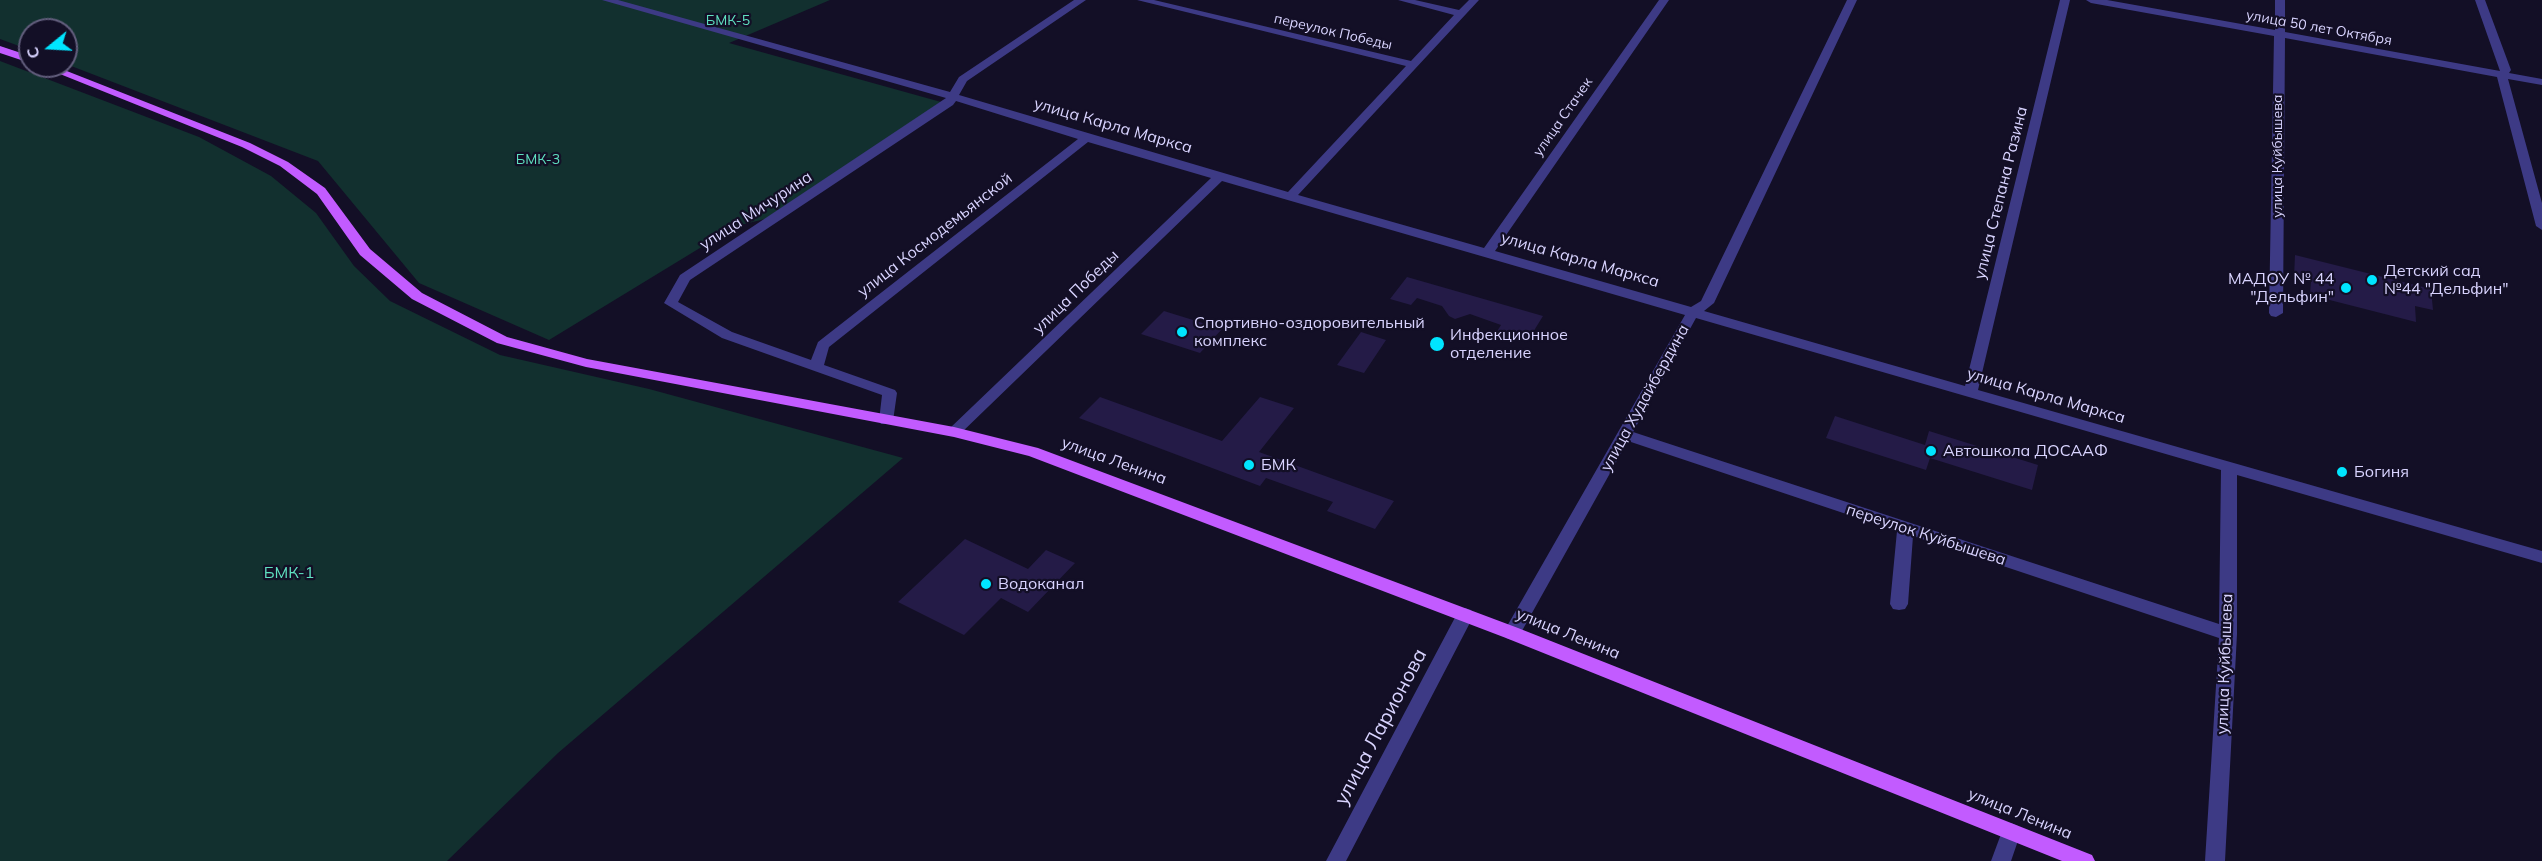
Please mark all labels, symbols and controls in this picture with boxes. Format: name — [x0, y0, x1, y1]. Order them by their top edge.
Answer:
street label: улица 50 лет Октября — [2245, 7, 2393, 49]
street label: переулок Победы — [1272, 10, 1394, 54]
park label: БМК-5 — [706, 13, 750, 29]
north arrow — [18, 18, 78, 78]
text: С — [22, 45, 44, 61]
street label: улица Стачек — [1530, 74, 1596, 160]
street label: улица Карла Маркса — [1032, 94, 1194, 158]
street label: улица Куйбышева — [2270, 94, 2286, 218]
street label: улица Степана Разина — [1970, 105, 2032, 281]
park label: БМК-3 — [516, 152, 560, 168]
street label: улица Мичурина — [696, 167, 816, 255]
street label: улица Космодемьянской — [854, 169, 1016, 301]
street label: улица Карла Маркса — [1499, 228, 1661, 292]
street label: улица Победы — [1029, 246, 1123, 338]
place label: Детский сад №44 "Дельфин" — [2384, 261, 2509, 299]
place label: МАДОУ № 44 "Дельфин" — [2228, 269, 2334, 307]
marker: Детский сад №44 "Дельфин" — [2365, 273, 2379, 287]
marker: МАДОУ № 44 "Дельфин" — [2339, 281, 2353, 295]
place label: Спортивно-оздоровительный комплекс — [1194, 313, 1425, 351]
street label: улица Худайбердина — [1597, 321, 1693, 475]
marker: Спортивно-оздоровительный комплекс — [1175, 325, 1189, 339]
place label: Инфекционное отделение — [1450, 325, 1568, 363]
marker: Инфекционное отделение — [1428, 335, 1446, 353]
street label: улица Карла Маркса — [1965, 364, 2127, 428]
street label: улица Ленина — [1059, 433, 1169, 489]
place label: Автошкола ДОСААФ — [1943, 441, 2108, 461]
marker: Автошкола ДОСААФ — [1924, 444, 1938, 458]
place label: БМК — [1261, 455, 1296, 475]
marker: БМК — [1242, 458, 1256, 472]
place label: Богиня — [2354, 462, 2409, 482]
marker: Богиня — [2335, 465, 2349, 479]
street label: переулок Куйбышева — [1844, 500, 2008, 570]
park label: БМК-1 — [264, 563, 314, 583]
place label: Водоканал — [998, 574, 1084, 594]
marker: Водоканал — [979, 577, 993, 591]
street label: улица Куйбышева — [2213, 593, 2237, 735]
street label: улица Ленина — [1513, 604, 1623, 664]
street label: улица Ларионова — [1330, 645, 1432, 809]
street label: улица Ленина — [1965, 784, 2075, 844]

